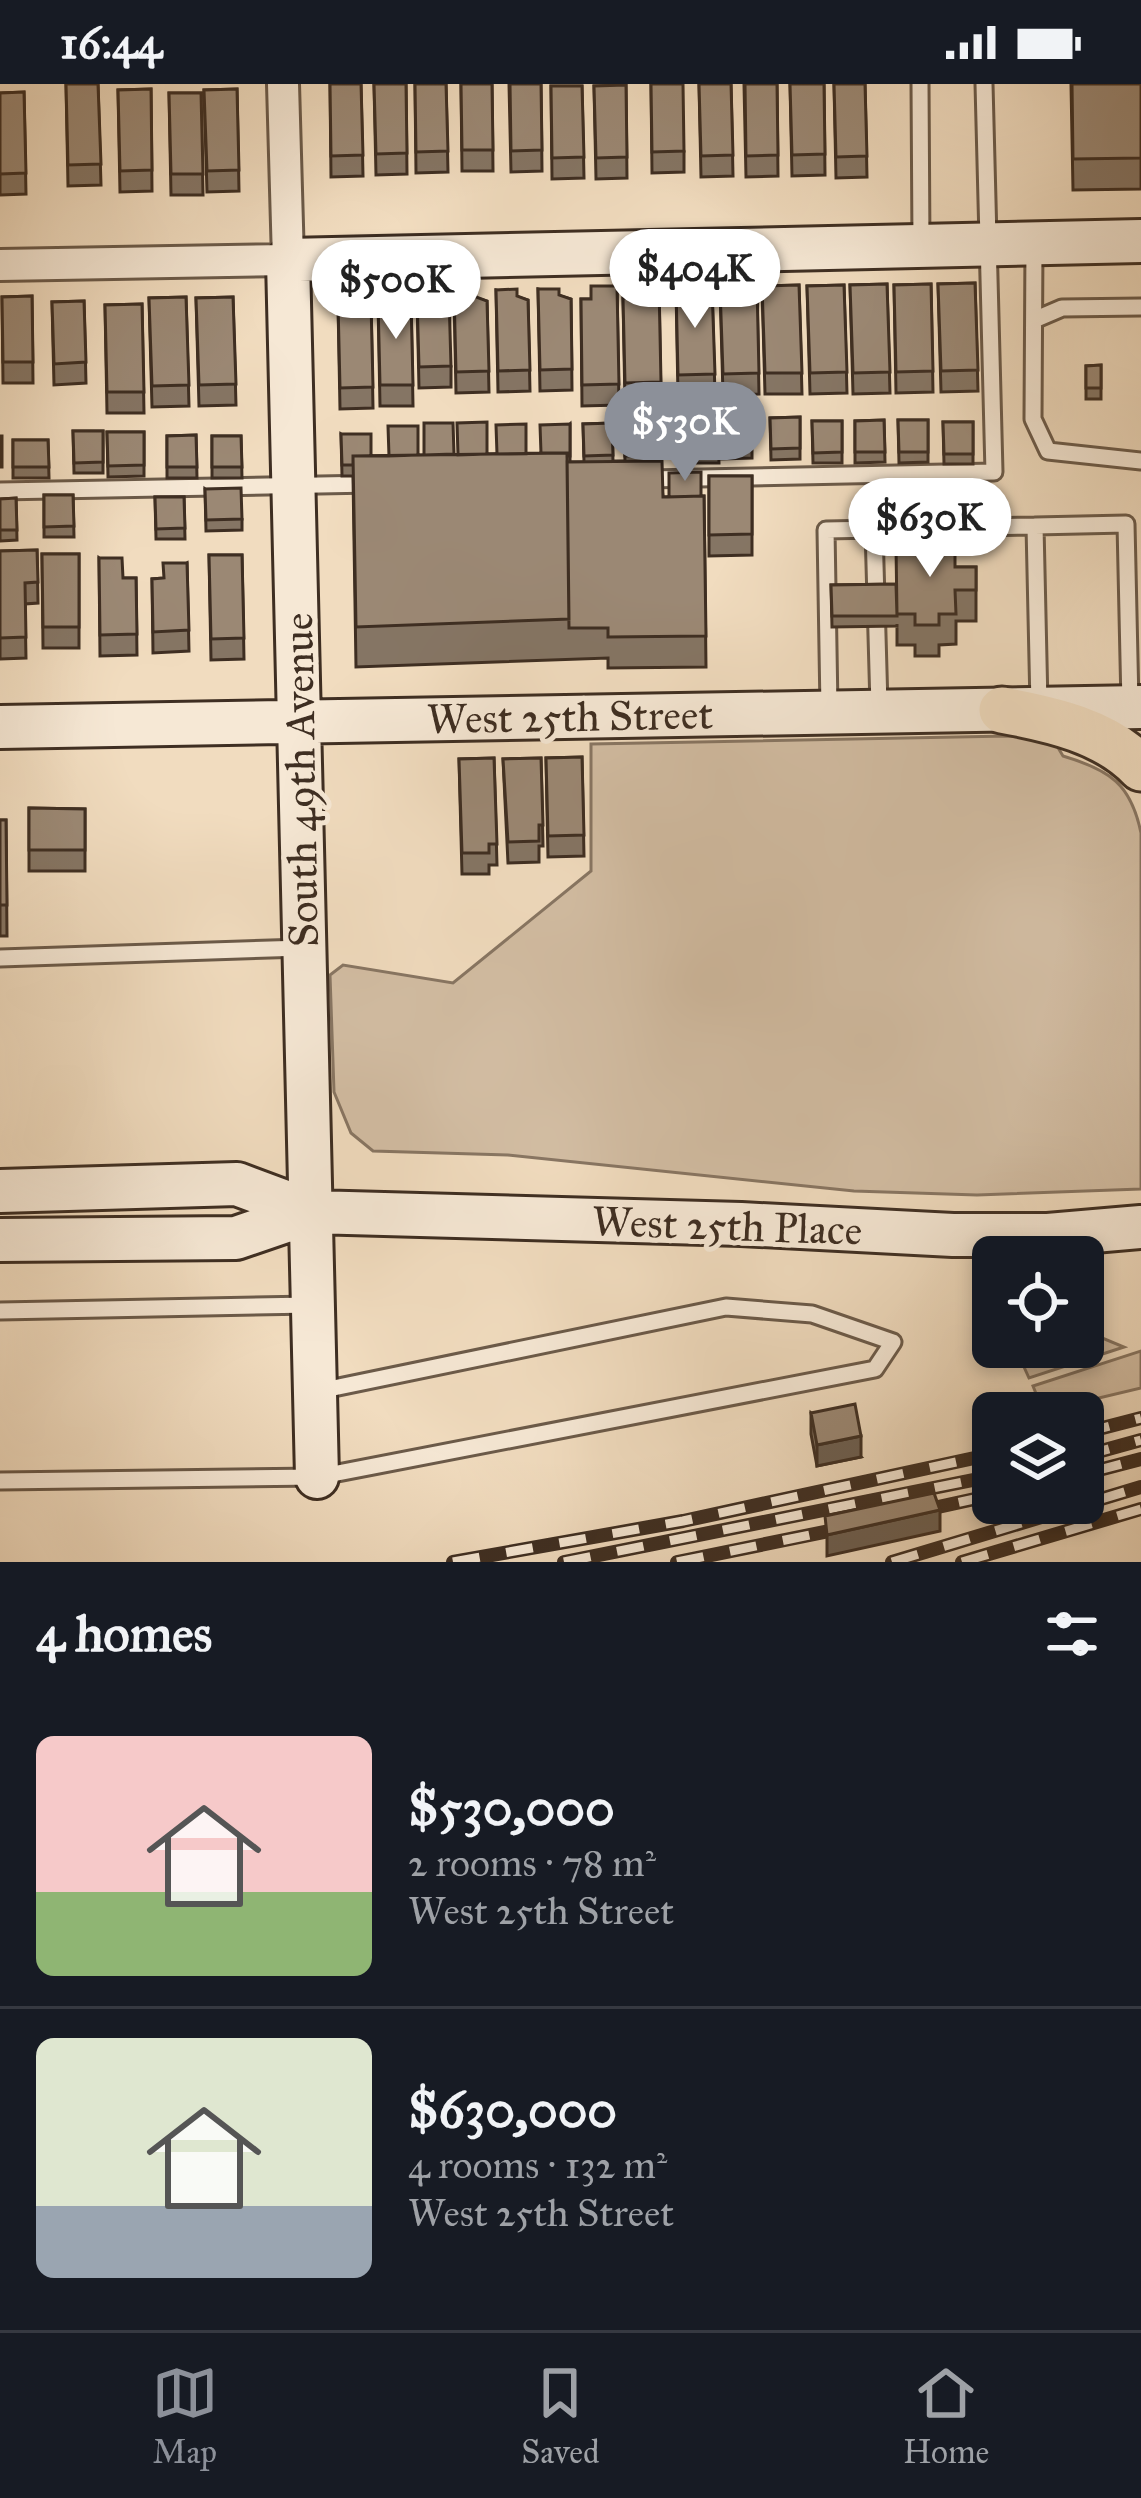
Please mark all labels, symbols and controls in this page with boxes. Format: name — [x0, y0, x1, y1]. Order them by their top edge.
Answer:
text: 16:44 — [60, 15, 162, 70]
pin: $404K — [611, 229, 779, 331]
pin: $500K — [312, 240, 480, 342]
text: $404K — [636, 244, 754, 292]
text: $500K — [339, 255, 453, 303]
pin: $530K — [601, 382, 769, 484]
text: $530K — [631, 397, 739, 445]
pin: $630K — [846, 478, 1014, 580]
text: $630K — [875, 493, 985, 541]
street label: South 49th Avenue — [272, 612, 330, 948]
street label: West 25th Street — [426, 689, 714, 745]
street label: West 25th Place — [591, 1195, 863, 1257]
map controls — [972, 1236, 1104, 1524]
button: locate — [972, 1236, 1104, 1368]
button: layers — [972, 1392, 1104, 1524]
icon: filters — [1039, 1601, 1105, 1667]
text: 4 homes — [36, 1603, 212, 1665]
text: $530,000 — [408, 1777, 615, 1839]
icon: home — [132, 1784, 276, 1928]
text: 2 rooms · 78 m² — [408, 1839, 656, 1887]
text: West 25th Street — [408, 1887, 674, 1935]
text: $630,000 — [408, 2079, 617, 2141]
icon: home — [132, 2086, 276, 2230]
text: 4 rooms · 132 m² — [408, 2141, 667, 2189]
text: West 25th Street — [408, 2189, 674, 2237]
tab: Map — [152, 2360, 218, 2472]
tab: Saved — [521, 2360, 600, 2472]
tab: Home — [903, 2360, 989, 2472]

